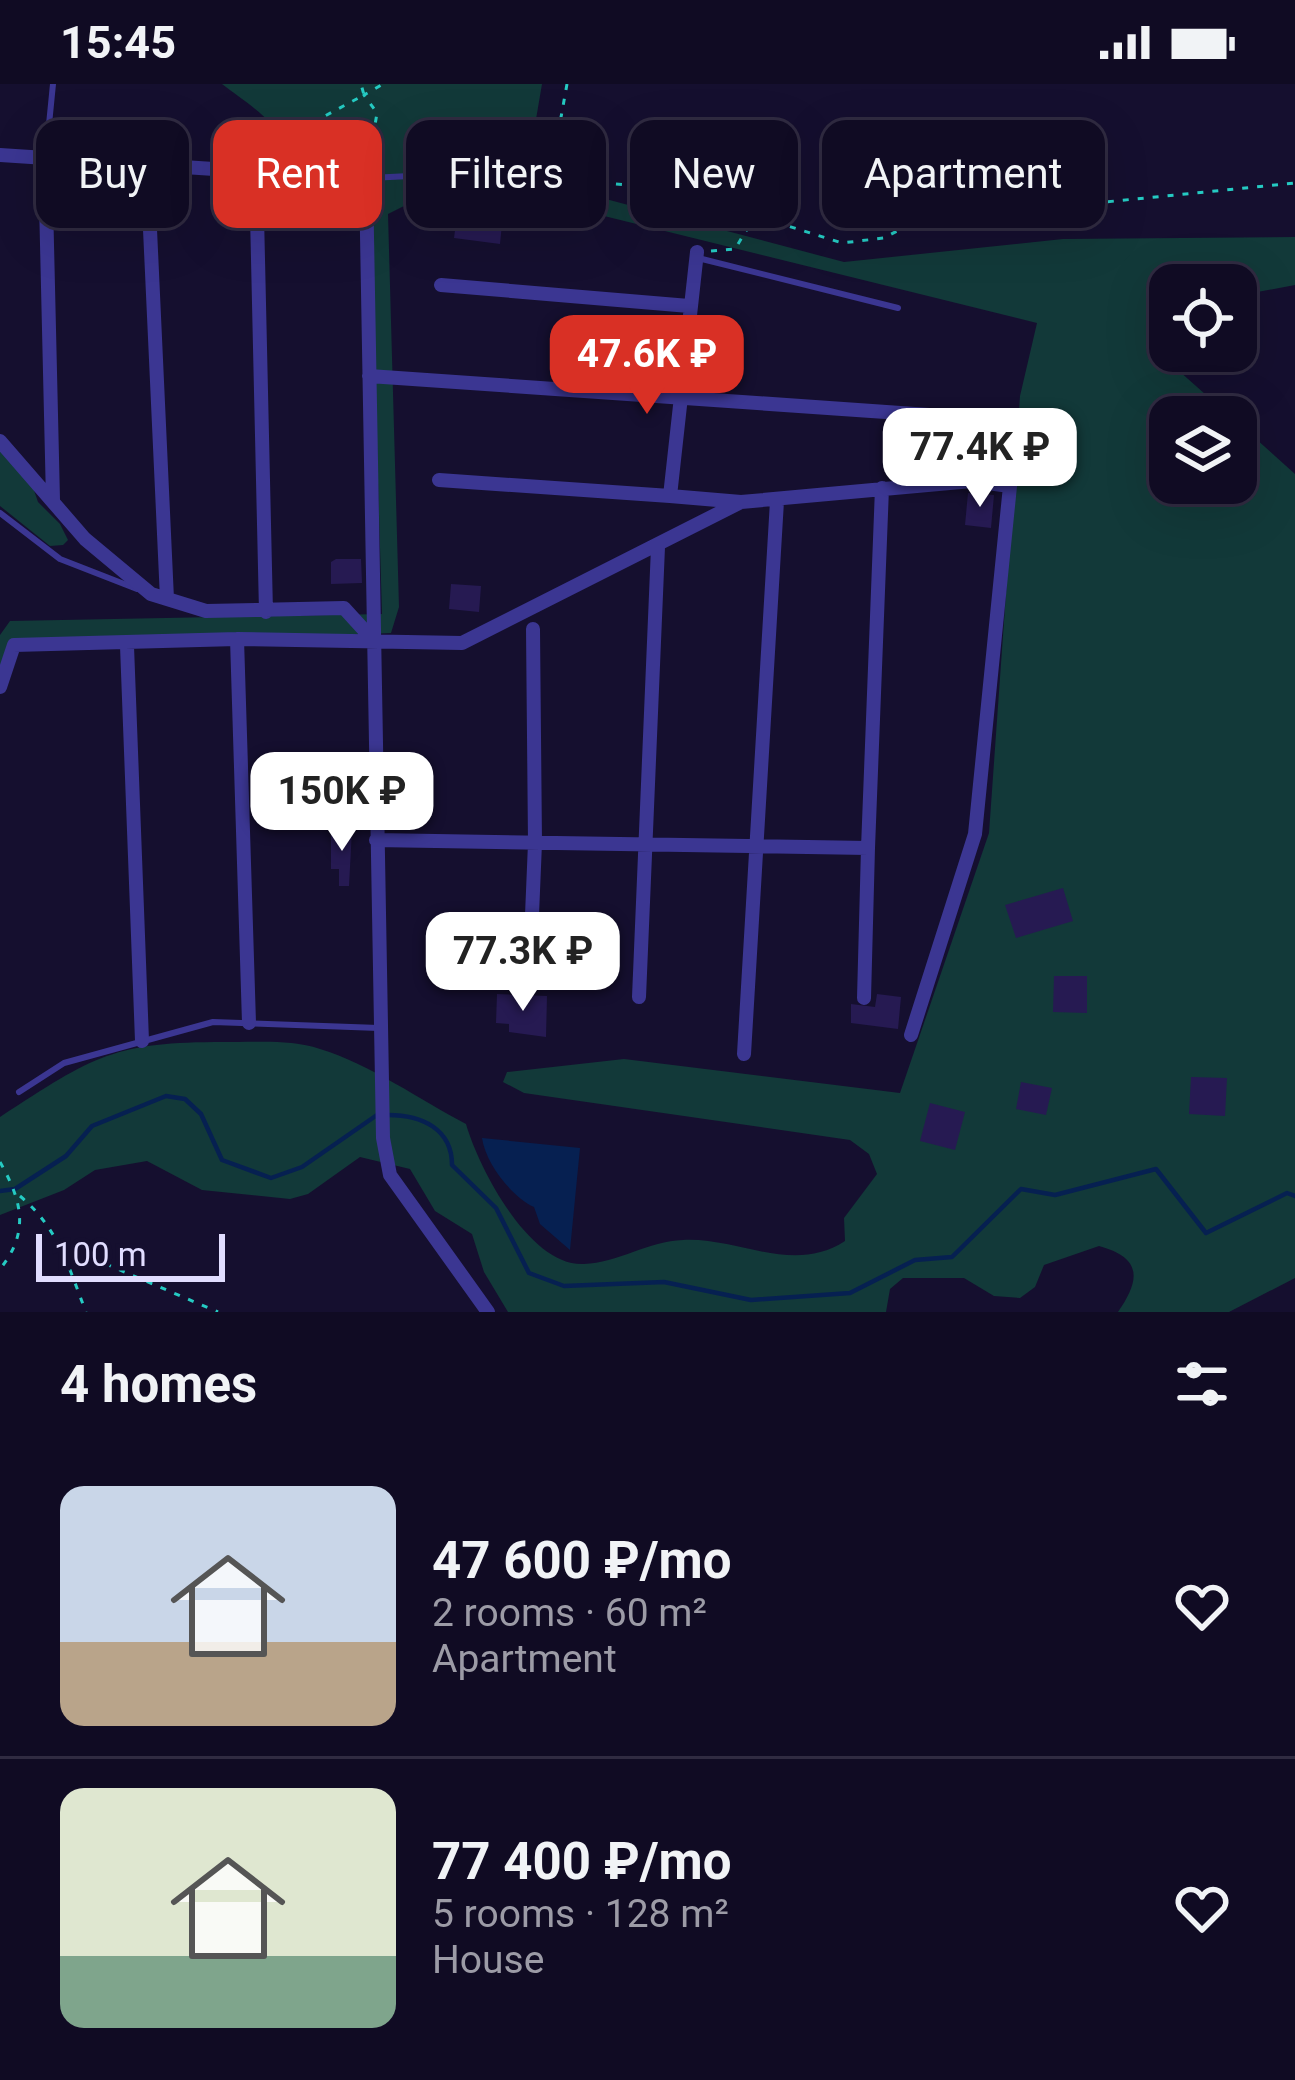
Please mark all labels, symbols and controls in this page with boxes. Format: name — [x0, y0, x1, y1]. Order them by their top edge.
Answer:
text: 15:45 — [60, 16, 176, 69]
chip: Buy — [36, 120, 189, 228]
chip: Rent — [213, 120, 382, 228]
chip: Filters — [406, 120, 606, 228]
chip: New — [630, 120, 798, 228]
chip: Apartment — [822, 120, 1105, 228]
map controls — [1149, 264, 1257, 504]
button: locate — [1149, 264, 1257, 372]
pin: 47.6K ₽ — [536, 315, 758, 417]
text: 47.6K ₽ — [577, 331, 717, 377]
button: layers — [1149, 396, 1257, 504]
pin: 77.4K ₽ — [869, 408, 1091, 510]
text: 77.4K ₽ — [910, 424, 1050, 470]
pin: 150K ₽ — [244, 752, 440, 854]
text: 150K ₽ — [277, 768, 407, 814]
pin: 77.3K ₽ — [412, 912, 634, 1014]
text: 77.3K ₽ — [453, 928, 593, 974]
scale bar — [36, 1228, 225, 1281]
text: 100 m — [54, 1235, 147, 1274]
icon: filters — [1169, 1351, 1235, 1417]
text: 4 homes — [60, 1355, 257, 1414]
text: 47 600 ₽/mo — [432, 1531, 732, 1590]
icon: home — [156, 1534, 300, 1678]
icon: heart — [1169, 1573, 1235, 1639]
text: 2 rooms · 60 m² — [432, 1590, 707, 1636]
text: Apartment — [432, 1636, 617, 1682]
text: 77 400 ₽/mo — [432, 1832, 732, 1891]
icon: home — [156, 1836, 300, 1980]
icon: heart — [1169, 1875, 1235, 1941]
text: 5 rooms · 128 m² — [432, 1891, 729, 1937]
text: House — [432, 1937, 544, 1983]

